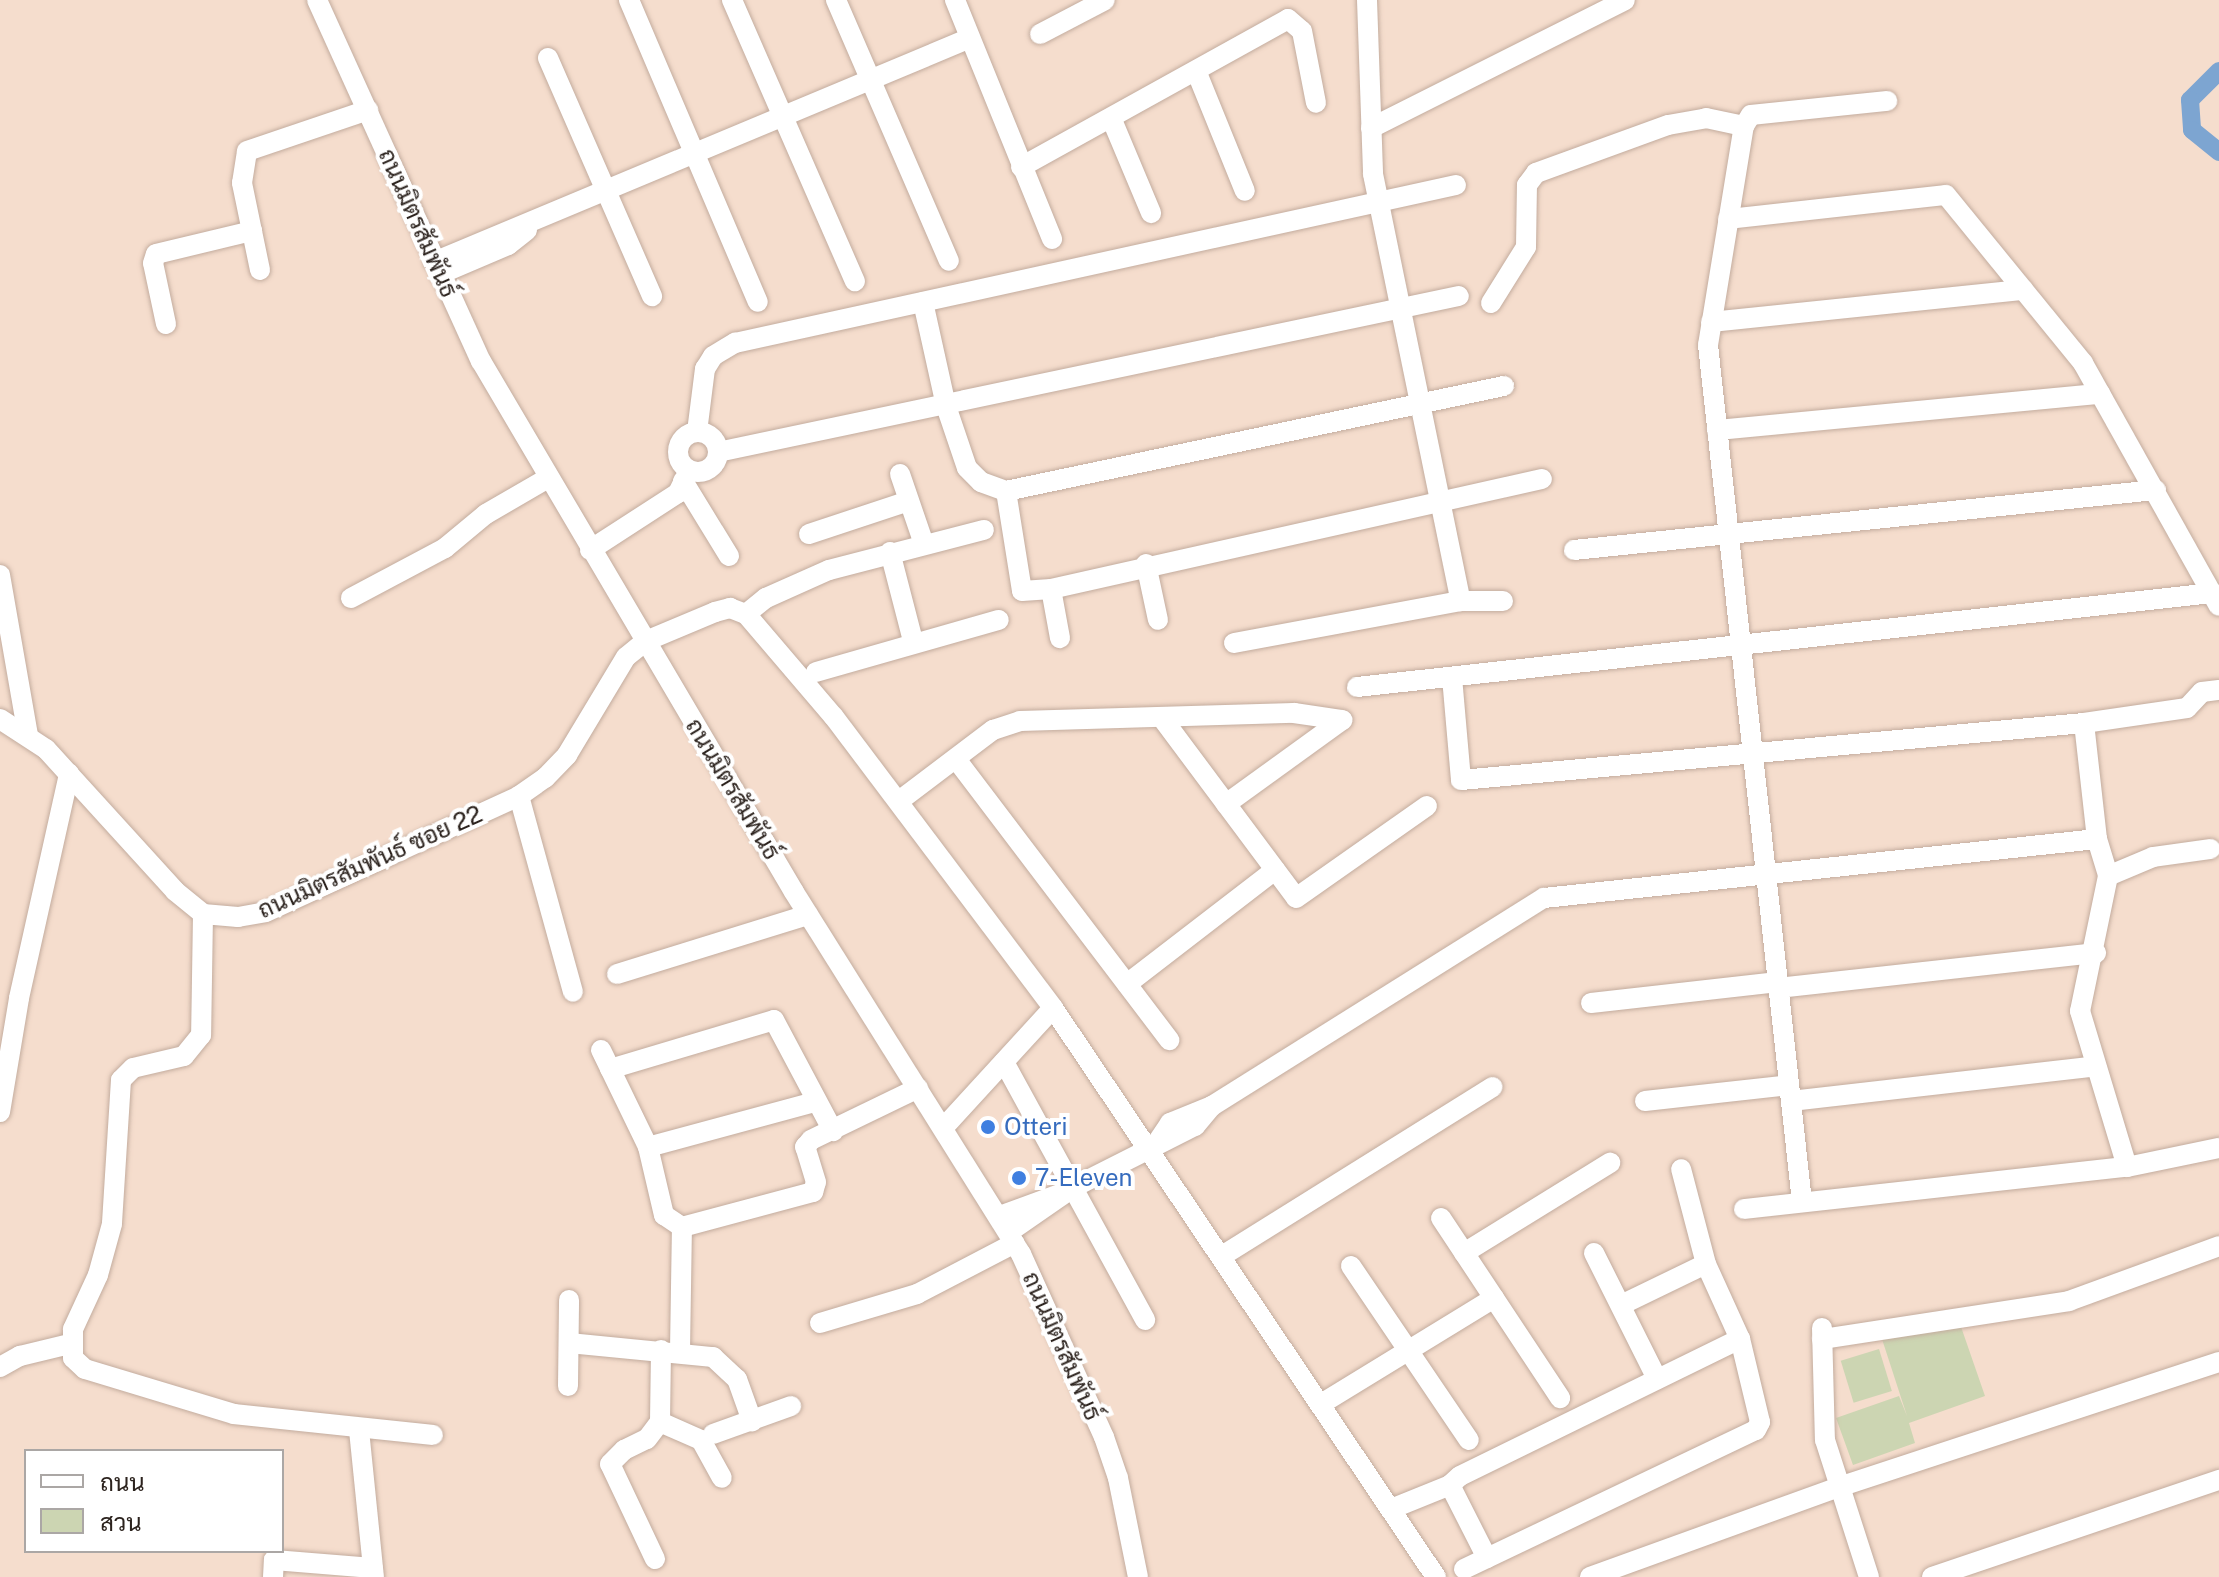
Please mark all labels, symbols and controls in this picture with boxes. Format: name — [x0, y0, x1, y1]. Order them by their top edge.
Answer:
street label: ถนนมิตรสัมพันธ์ — [372, 144, 464, 302]
street label: ถนนมิตรสัมพันธ์ — [680, 713, 786, 865]
street label: ถนนมิตรสัมพันธ์ ซอย 22 — [253, 800, 487, 924]
place label: Otteri — [1004, 1113, 1068, 1141]
marker: Otteri — [979, 1118, 997, 1136]
place label: 7-Eleven — [1035, 1164, 1132, 1192]
marker: 7-Eleven — [1010, 1169, 1028, 1187]
street label: ถนนมิตรสัมพันธ์ — [1016, 1267, 1108, 1425]
legend — [24, 1449, 284, 1553]
text: ถนน — [100, 1468, 145, 1496]
text: สวน — [100, 1508, 142, 1536]

